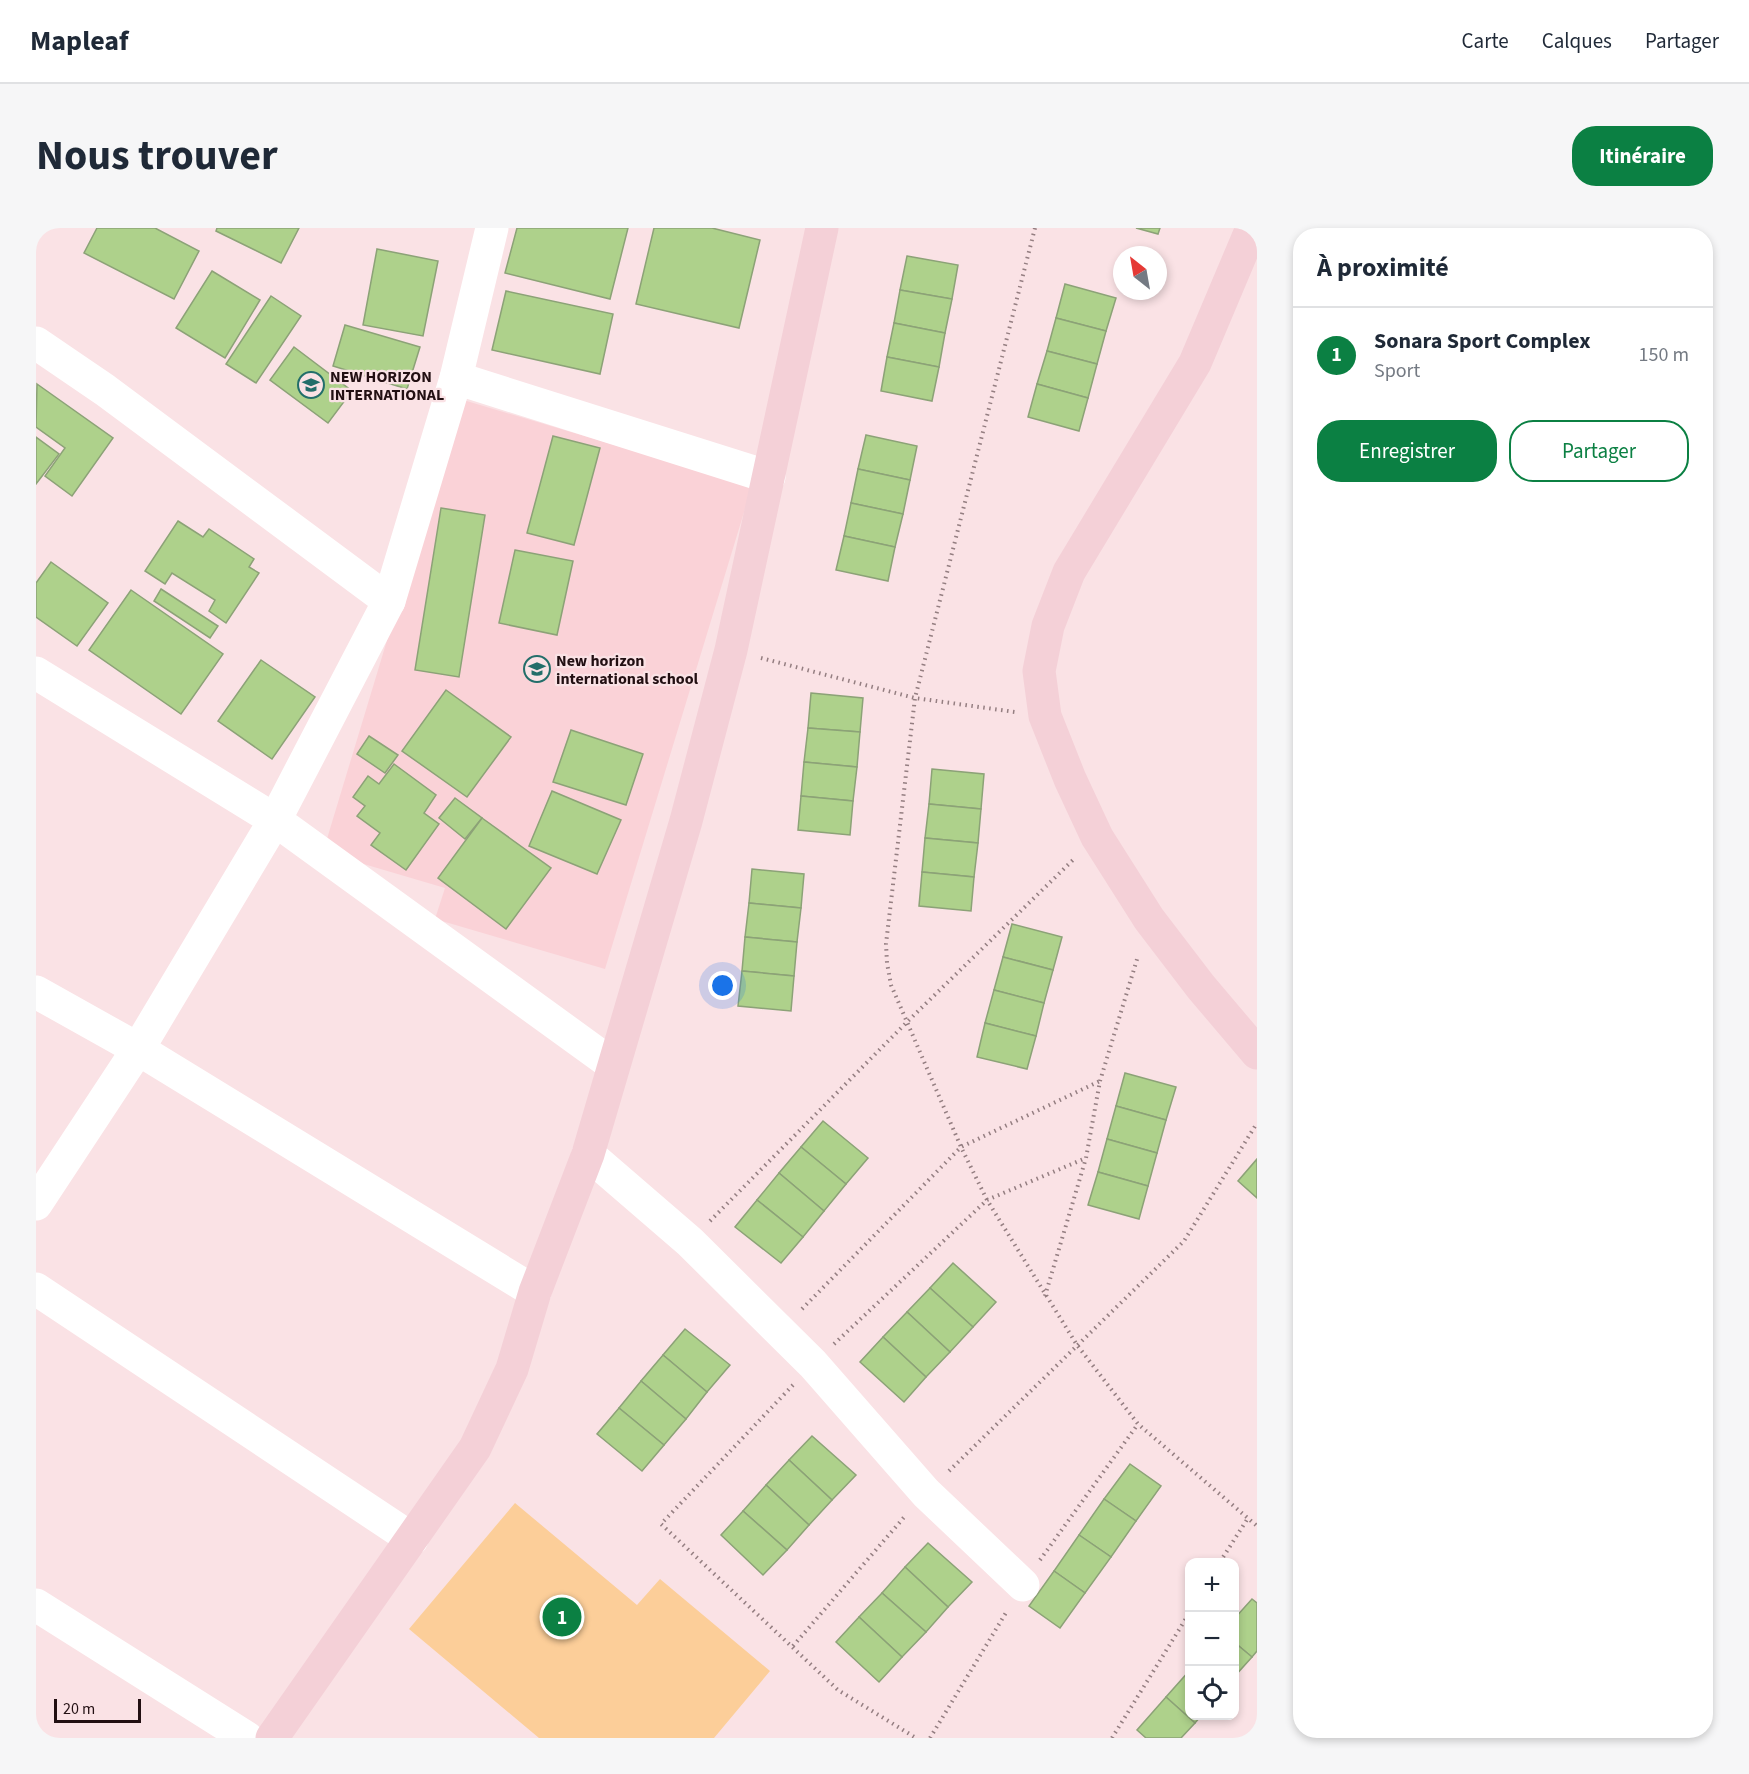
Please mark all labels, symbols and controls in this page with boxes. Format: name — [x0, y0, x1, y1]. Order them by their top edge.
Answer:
text: Mapleaf — [30, 21, 129, 61]
text: Carte — [1462, 26, 1509, 56]
text: Calques — [1542, 26, 1612, 56]
text: Partager — [1645, 26, 1719, 56]
text: Nous trouver — [36, 126, 278, 186]
button: Itinéraire — [1572, 126, 1713, 186]
north arrow — [1113, 246, 1167, 300]
text: À proximité — [1317, 249, 1449, 286]
text: Sonara Sport Complex — [1374, 325, 1591, 357]
text: 1 — [1331, 341, 1342, 369]
text: 150 m — [1639, 341, 1689, 369]
text: Sport — [1374, 357, 1420, 385]
place label: NEW HORIZON INTERNATIONAL — [330, 366, 444, 406]
school or university icon: NEW HORIZON INTERNATIONAL — [296, 370, 326, 400]
button: Enregistrer — [1317, 420, 1497, 482]
button: Partager — [1509, 420, 1689, 482]
place label: New horizon international school — [556, 650, 699, 690]
school or university icon: New horizon international school — [522, 654, 552, 684]
your location — [708, 971, 737, 1000]
map controls — [1185, 1558, 1239, 1720]
button: + — [1185, 1558, 1239, 1612]
pin: 1 — [542, 1594, 582, 1640]
button: − — [1185, 1612, 1239, 1666]
button: locate — [1185, 1666, 1239, 1720]
scale bar — [54, 1696, 141, 1724]
text: 20 m — [63, 1698, 95, 1720]

